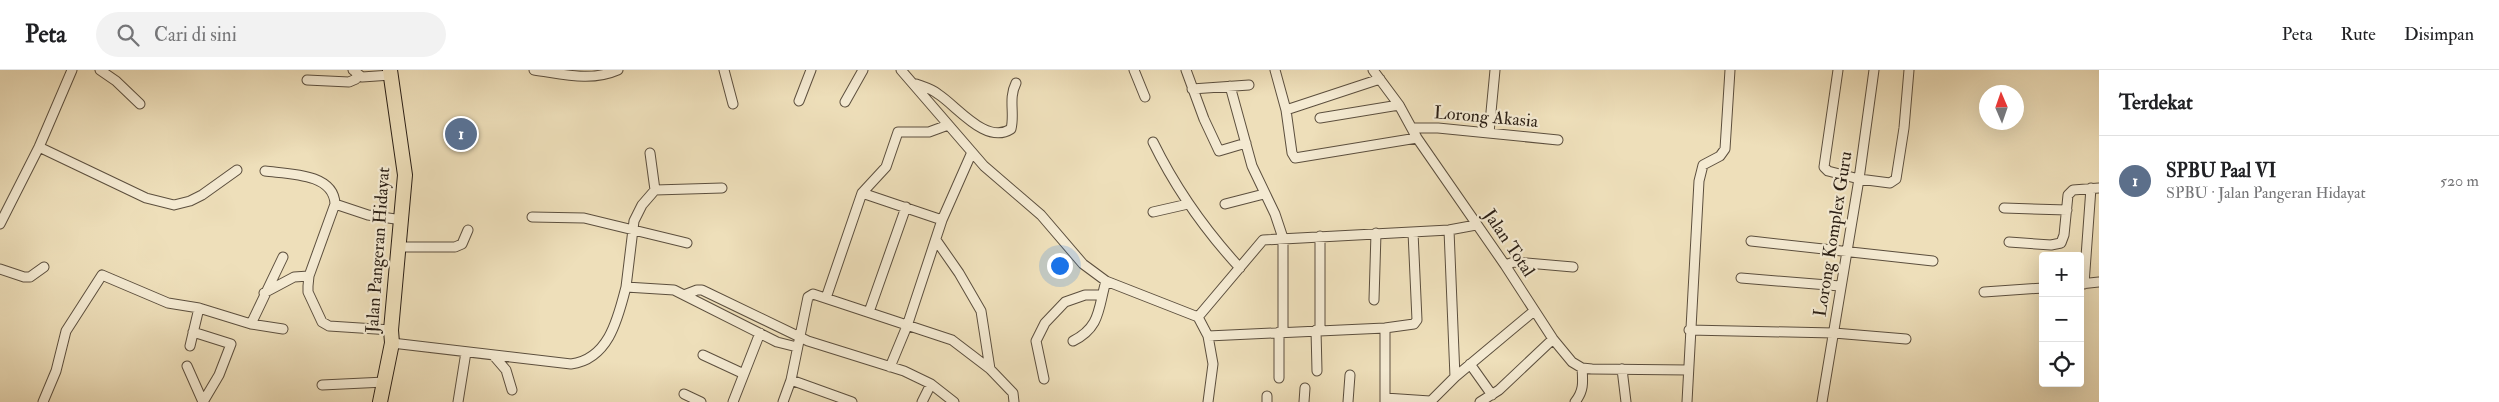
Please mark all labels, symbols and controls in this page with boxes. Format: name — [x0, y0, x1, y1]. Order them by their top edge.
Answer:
search box — [96, 12, 446, 57]
text: Peta — [25, 19, 66, 50]
icon: search — [114, 21, 142, 49]
text: Cari di sini — [154, 23, 237, 47]
text: Peta — [2282, 23, 2313, 46]
text: Rute — [2341, 23, 2376, 46]
text: Disimpan — [2404, 23, 2474, 46]
north arrow — [1979, 85, 2024, 130]
text: Terdekat — [2119, 89, 2193, 116]
street label: Lorong Akasia — [1433, 101, 1540, 133]
pin: 1 — [445, 115, 477, 153]
street label: Lorong Komplex Guru — [1809, 150, 1857, 318]
text: SPBU Paal VI — [2166, 159, 2276, 183]
street label: Jalan Pangeran Hidayat — [361, 166, 395, 335]
text: 1 — [2132, 171, 2138, 191]
text: 520 m — [2440, 171, 2479, 191]
text: SPBU · Jalan Pangeran Hidayat — [2166, 183, 2366, 203]
street label: Jalan Total — [1477, 204, 1540, 282]
map controls — [2039, 252, 2084, 387]
button: + — [2039, 252, 2084, 297]
your location — [1047, 253, 1073, 279]
button: − — [2039, 297, 2084, 342]
button: locate — [2039, 342, 2084, 387]

